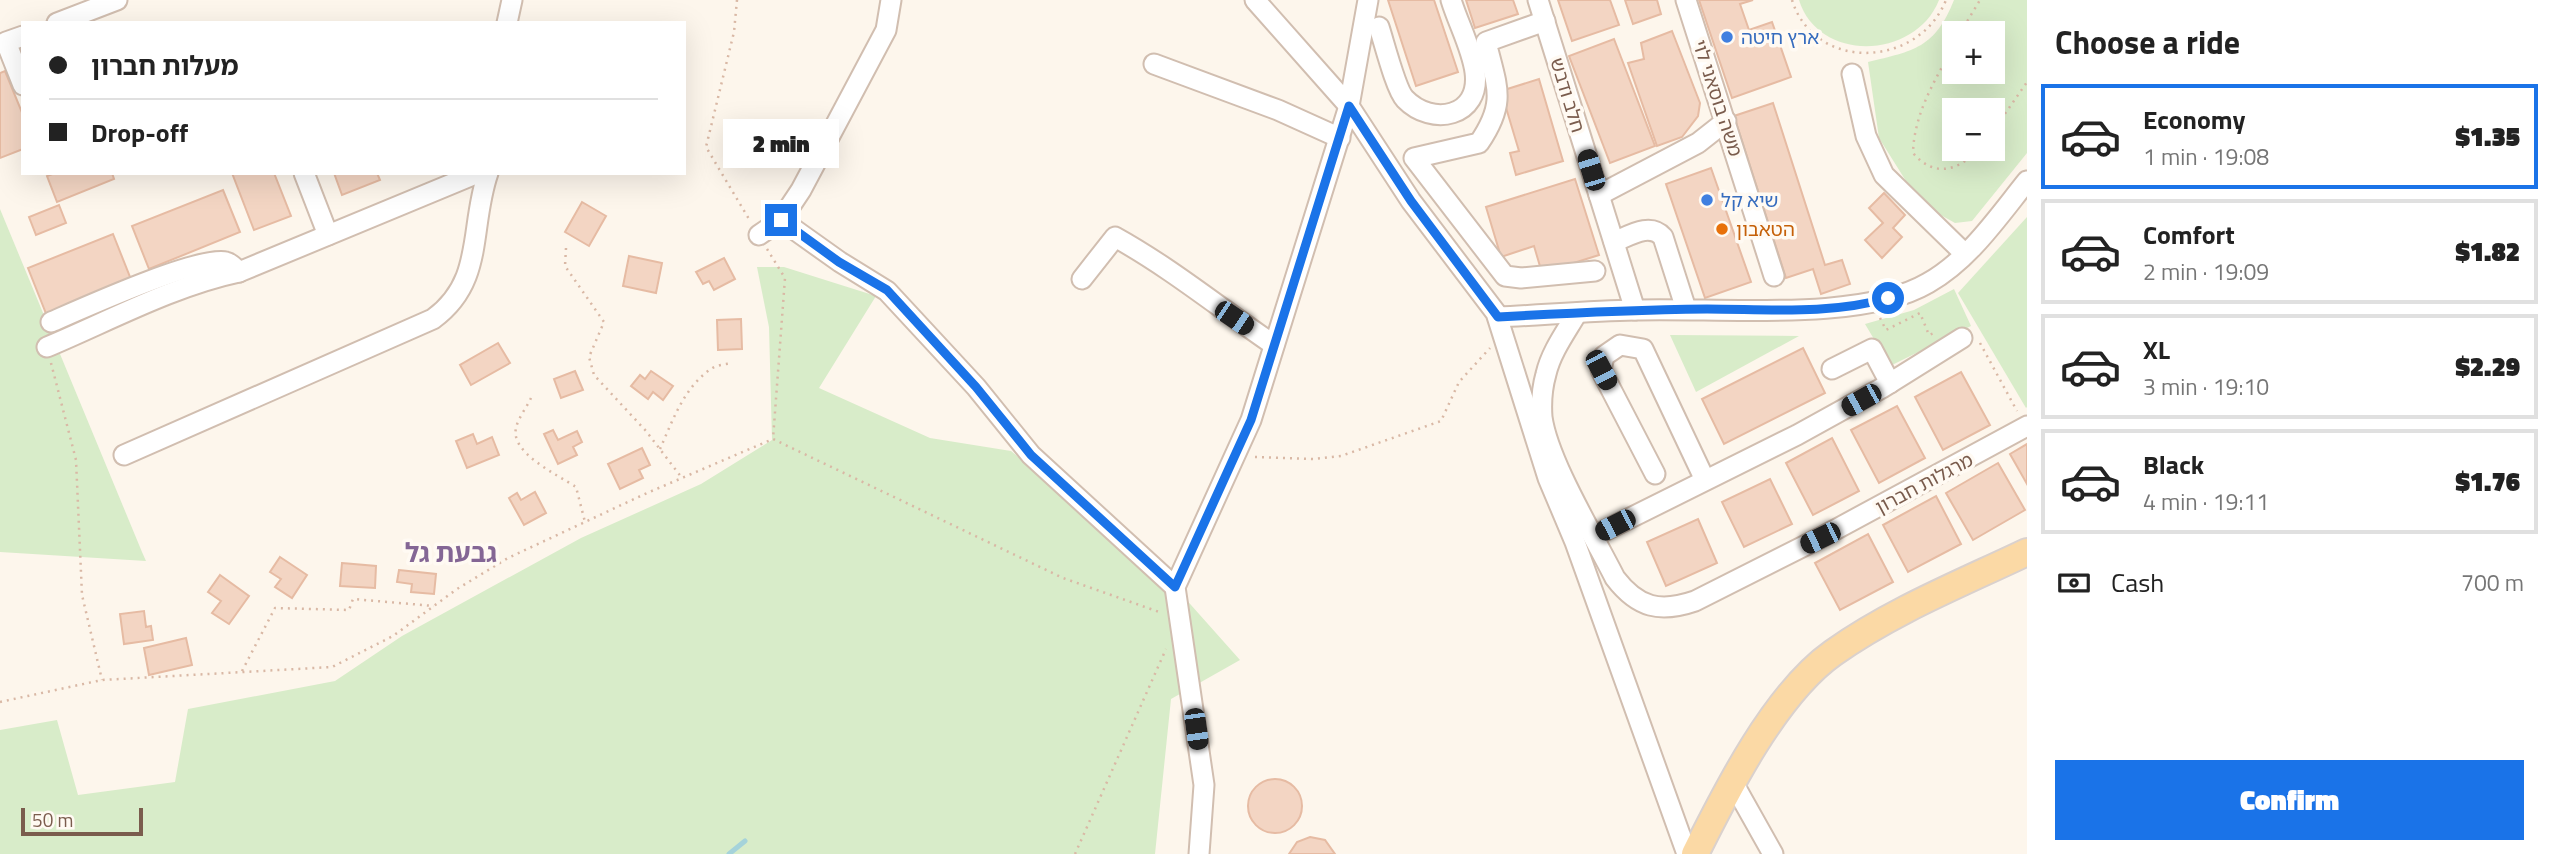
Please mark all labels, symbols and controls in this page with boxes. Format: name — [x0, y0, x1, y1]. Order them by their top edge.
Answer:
text: Choose a ride — [2055, 18, 2240, 66]
map controls — [1942, 21, 2005, 161]
button: + — [1942, 21, 2005, 84]
place label: ארץ חיטה — [1741, 22, 1819, 51]
marker: ארץ חיטה — [1719, 29, 1735, 45]
street label: משה בוסאני לוי — [1686, 36, 1751, 160]
text: מעלות חברון — [91, 46, 239, 85]
street label: חלב ודבש — [1543, 54, 1594, 136]
button: − — [1942, 98, 2005, 161]
text: Economy — [2143, 100, 2245, 139]
icon: car — [2059, 105, 2122, 168]
text: Drop-off — [91, 113, 188, 152]
text: $1.35 — [2455, 117, 2520, 156]
callout: 2 min — [723, 118, 839, 168]
text: 2 min — [752, 126, 810, 161]
text: 1 min · 19:08 — [2143, 139, 2269, 174]
car — [1575, 147, 1608, 193]
place label: שיא קל — [1721, 185, 1779, 214]
marker: שיא קל — [1699, 192, 1715, 208]
route end — [765, 204, 797, 236]
place label: הטאבון — [1736, 214, 1795, 243]
text: Comfort — [2143, 215, 2235, 254]
icon: car — [2059, 220, 2122, 283]
marker: הטאבון — [1714, 221, 1730, 237]
text: $1.82 — [2455, 232, 2520, 271]
text: 2 min · 19:09 — [2143, 254, 2269, 289]
route start — [1872, 282, 1904, 314]
car — [1211, 298, 1258, 338]
text: XL — [2143, 330, 2170, 369]
icon: car — [2059, 335, 2122, 398]
car — [1582, 347, 1621, 393]
text: $2.29 — [2455, 347, 2520, 386]
text: 3 min · 19:10 — [2143, 369, 2269, 404]
car — [1838, 381, 1885, 419]
street label: מרגלות חברון — [1870, 445, 1978, 520]
text: Black — [2143, 445, 2204, 484]
icon: car — [2059, 450, 2122, 513]
text: $1.76 — [2455, 462, 2520, 501]
text: 4 min · 19:11 — [2143, 484, 2269, 519]
car — [1592, 506, 1639, 544]
car — [1797, 519, 1844, 557]
district label: גבעת גל — [405, 533, 497, 572]
text: Cash — [2111, 563, 2164, 602]
icon: cash — [2055, 564, 2093, 602]
text: 700 m — [2461, 565, 2524, 600]
car — [1183, 707, 1210, 751]
button: Confirm — [2055, 760, 2524, 840]
scale bar — [21, 805, 144, 837]
text: 50 m — [32, 805, 73, 834]

